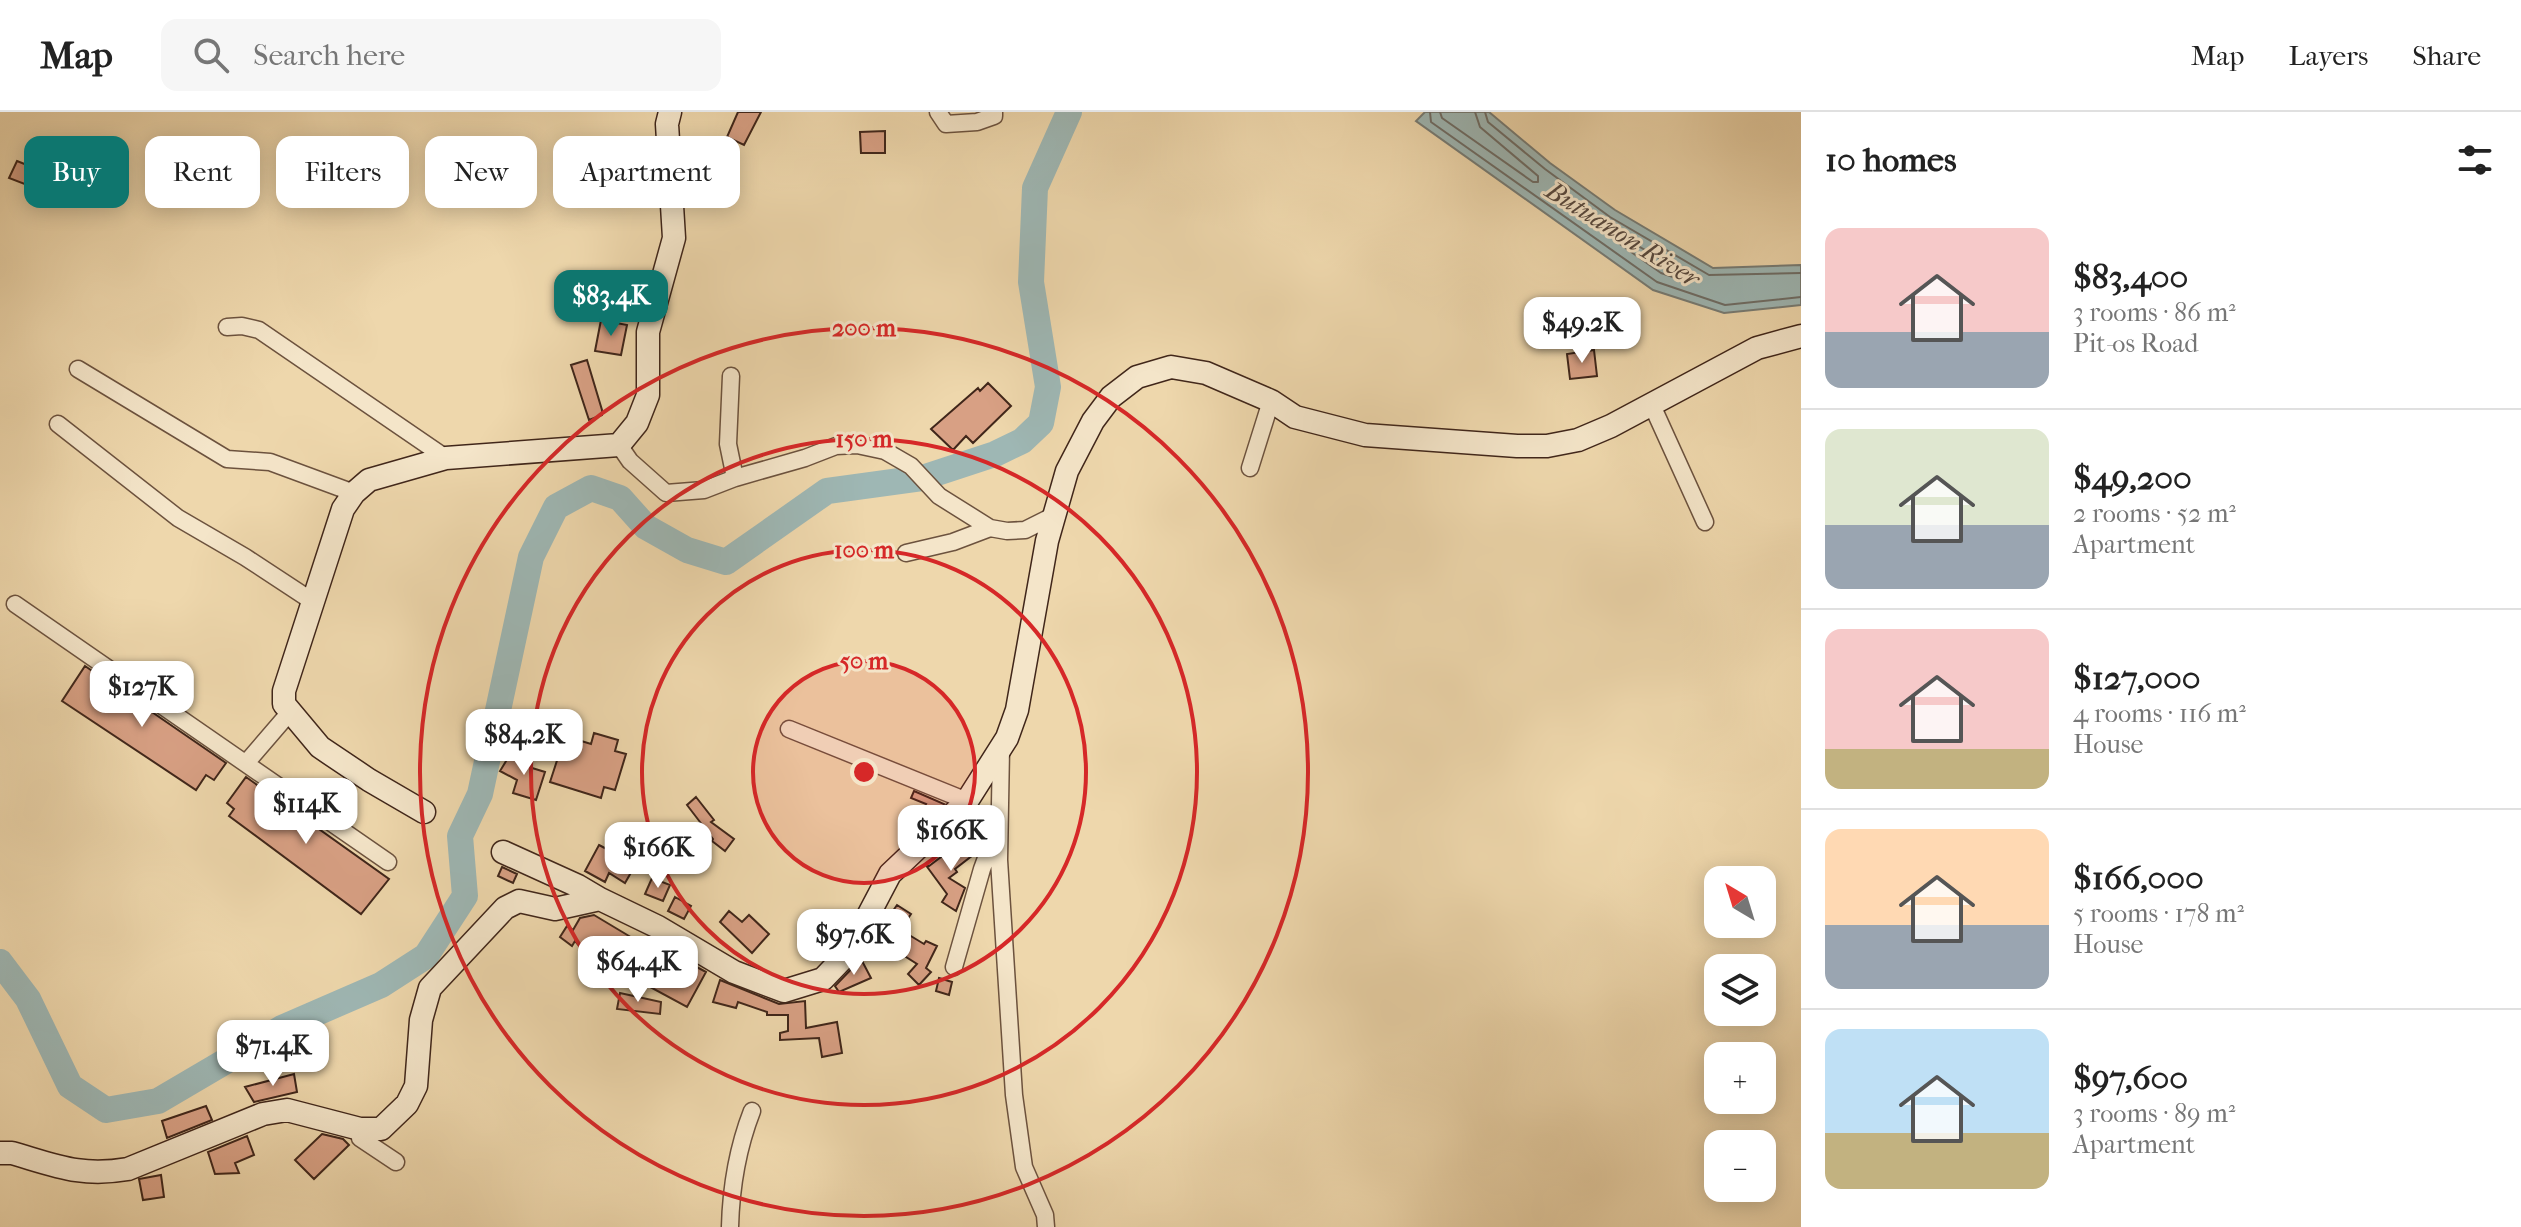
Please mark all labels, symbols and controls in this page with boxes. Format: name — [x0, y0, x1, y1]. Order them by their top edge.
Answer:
search box — [161, 19, 721, 91]
text: Map — [40, 33, 113, 78]
icon: search — [189, 33, 233, 77]
text: Search here — [253, 38, 405, 73]
text: Map — [2191, 39, 2244, 72]
text: Layers — [2288, 39, 2368, 72]
text: Share — [2412, 39, 2481, 72]
chip: Buy — [24, 136, 129, 208]
chip: Rent — [145, 136, 260, 208]
chip: Filters — [276, 136, 409, 208]
chip: New — [425, 136, 537, 208]
chip: Apartment — [553, 136, 740, 208]
icon: filters — [2453, 138, 2497, 182]
text: 10 homes — [1825, 140, 1956, 180]
water label: Butuanon River — [1538, 174, 1707, 295]
text: $83,400 — [2073, 257, 2188, 297]
icon: home — [1889, 260, 1985, 356]
pin: $83.4K — [546, 270, 676, 338]
text: $83.4K — [572, 280, 650, 311]
pin: $49.2K — [1517, 297, 1647, 365]
text: 3 rooms · 86 m² — [2073, 297, 2236, 328]
text: $49.2K — [1542, 307, 1622, 338]
text: 200 m — [832, 314, 897, 342]
text: Pit-os Road — [2073, 328, 2198, 359]
text: 150 m — [835, 425, 894, 453]
text: $49,200 — [2073, 458, 2192, 498]
icon: home — [1889, 461, 1985, 557]
text: 2 rooms · 52 m² — [2073, 498, 2236, 529]
text: Apartment — [2073, 529, 2195, 560]
text: 100 m — [834, 536, 895, 564]
text: 50 m — [840, 647, 889, 675]
text: $127,000 — [2073, 658, 2200, 698]
pin: $127K — [86, 661, 198, 729]
icon: home — [1889, 661, 1985, 757]
text: $127K — [108, 671, 176, 702]
text: 4 rooms · 116 m² — [2073, 698, 2246, 729]
pin: $84.2K — [459, 709, 589, 777]
text: $84.2K — [484, 719, 564, 750]
text: House — [2073, 729, 2143, 760]
centre of rings — [850, 758, 878, 786]
pin: $114K — [250, 778, 362, 846]
text: $114K — [272, 788, 340, 819]
pin: $166K — [895, 805, 1007, 873]
text: $166K — [916, 815, 986, 846]
pin: $166K — [602, 822, 714, 890]
text: $166K — [623, 832, 693, 863]
text: $166,000 — [2073, 858, 2204, 898]
icon: home — [1889, 861, 1985, 957]
north arrow — [1704, 866, 1776, 938]
map controls — [1704, 866, 1776, 1202]
text: 5 rooms · 178 m² — [2073, 898, 2244, 929]
pin: $97.6K — [789, 909, 919, 977]
text: $97.6K — [815, 919, 893, 950]
text: House — [2073, 929, 2143, 960]
pin: $64.4K — [573, 936, 703, 1004]
text: $64.4K — [596, 946, 680, 977]
button: layers — [1704, 954, 1776, 1026]
pin: $71.4K — [208, 1020, 338, 1088]
text: $71.4K — [235, 1030, 311, 1061]
button: + — [1704, 1042, 1776, 1114]
text: $97,600 — [2073, 1058, 2188, 1098]
icon: home — [1889, 1061, 1985, 1157]
text: 3 rooms · 89 m² — [2073, 1098, 2235, 1129]
text: Apartment — [2073, 1129, 2195, 1160]
button: − — [1704, 1130, 1776, 1202]

